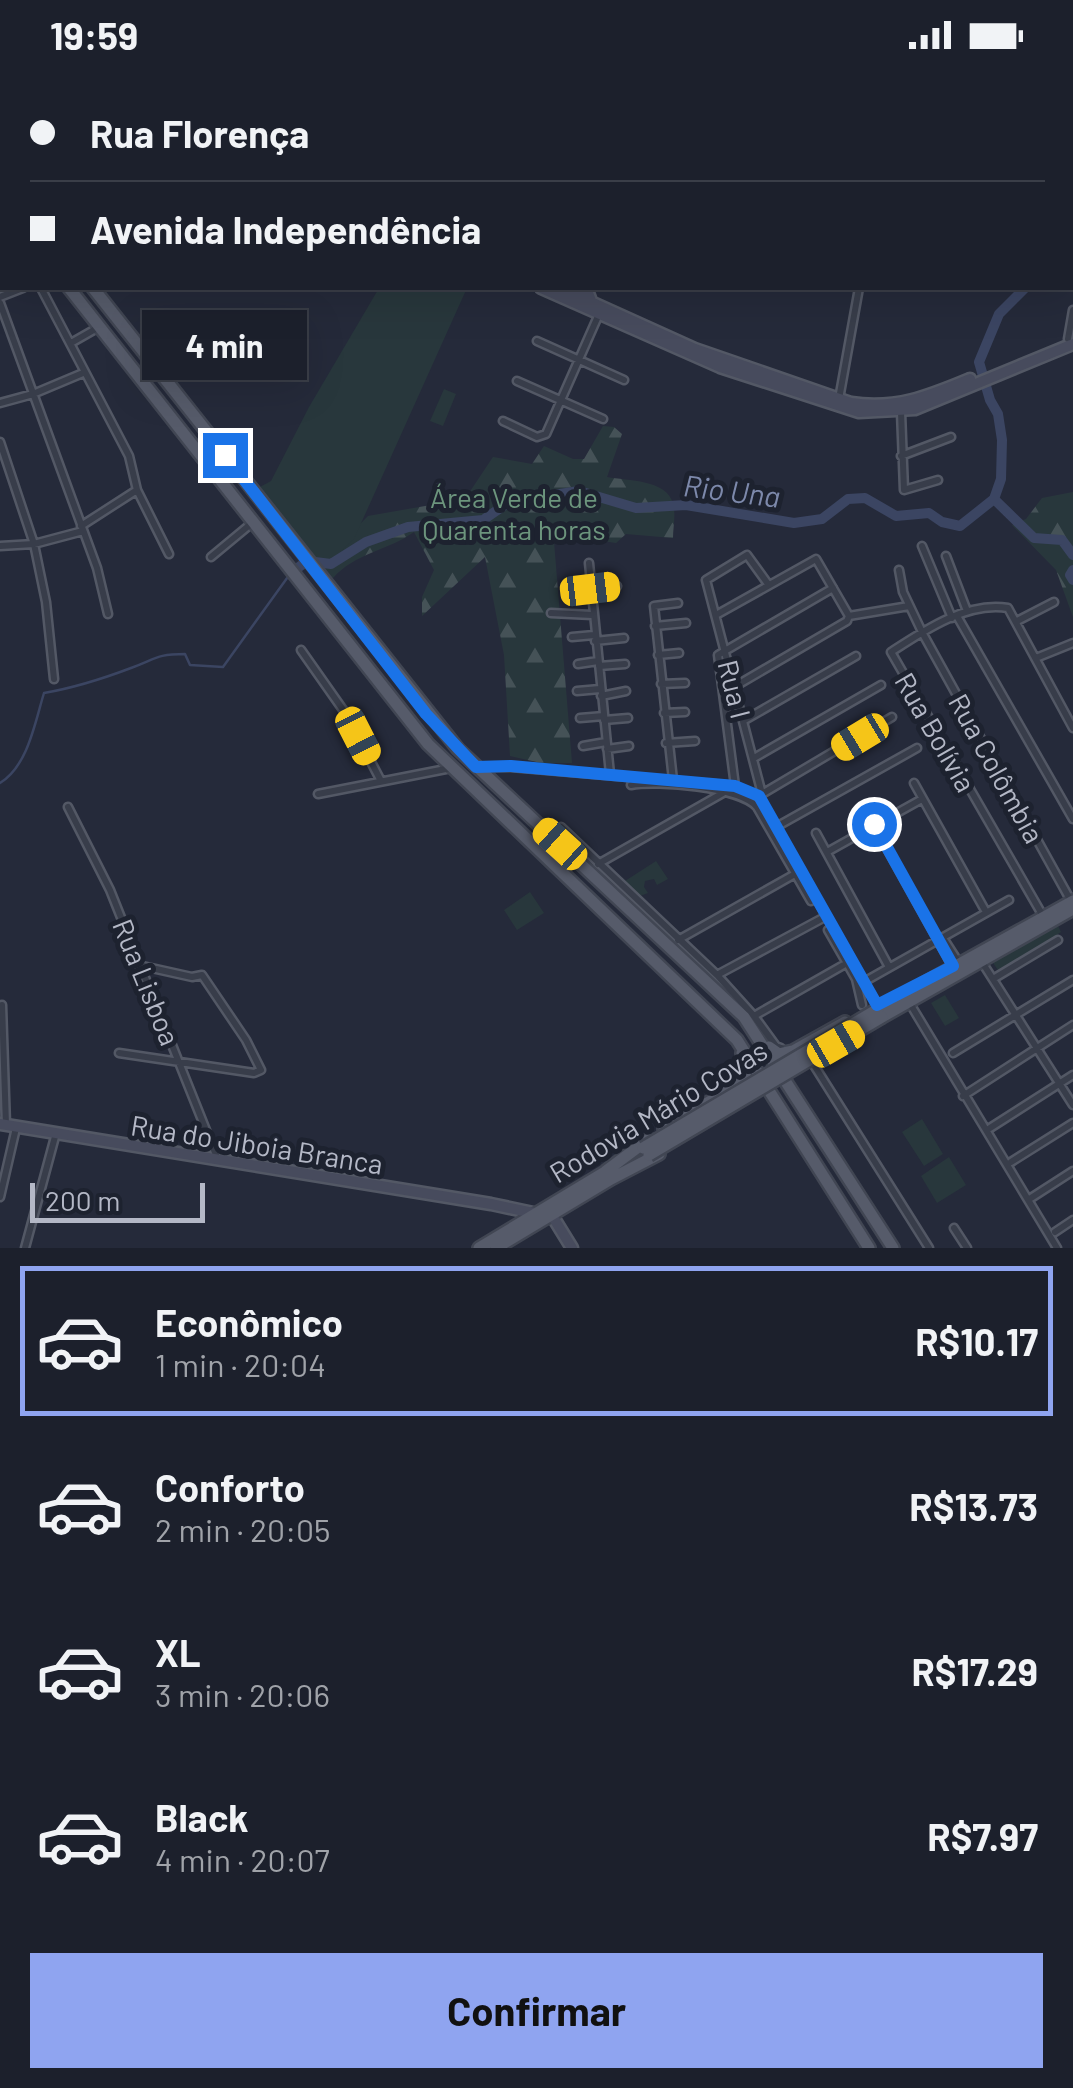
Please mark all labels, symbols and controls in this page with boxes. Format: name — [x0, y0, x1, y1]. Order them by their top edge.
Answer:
text: 19:59 — [50, 12, 138, 58]
text: Rua Florença — [90, 110, 309, 156]
text: Avenida Independência — [90, 206, 481, 252]
callout: 4 min — [142, 310, 308, 380]
text: 4 min — [185, 326, 264, 364]
route end — [203, 433, 248, 478]
water label: Rio Una — [681, 466, 783, 514]
park label: Área Verde de Quarenta horas — [422, 480, 606, 546]
car — [558, 570, 622, 608]
street label: Rua I — [711, 656, 759, 722]
street label: Rua Bolívia — [888, 666, 984, 798]
street label: Rua Colômbia — [942, 687, 1052, 849]
car — [331, 702, 385, 770]
car — [827, 709, 893, 765]
route start — [852, 802, 897, 847]
car — [528, 813, 592, 875]
street label: Rua Lisboa — [106, 914, 188, 1050]
car — [803, 1016, 869, 1072]
street label: Rodovia Mário Covas — [543, 1033, 773, 1189]
street label: Rua do Jiboia Branca — [129, 1107, 385, 1181]
scale bar — [30, 1178, 205, 1222]
text: 200 m — [45, 1183, 120, 1217]
icon: car — [35, 1296, 125, 1386]
text: Econômico — [155, 1299, 343, 1345]
text: R$10.17 — [915, 1318, 1038, 1364]
text: 1 min · 20:04 — [155, 1345, 326, 1383]
icon: car — [35, 1461, 125, 1551]
text: Conforto — [155, 1464, 305, 1510]
text: R$13.73 — [909, 1483, 1038, 1529]
text: 2 min · 20:05 — [155, 1510, 331, 1548]
icon: car — [35, 1626, 125, 1716]
text: XL — [155, 1629, 201, 1675]
text: R$17.29 — [911, 1648, 1038, 1694]
text: 3 min · 20:06 — [155, 1675, 330, 1713]
icon: car — [35, 1791, 125, 1881]
text: Black — [155, 1794, 249, 1840]
text: R$7.97 — [927, 1813, 1038, 1859]
text: 4 min · 20:07 — [155, 1840, 330, 1878]
button: Confirmar — [30, 1953, 1043, 2068]

